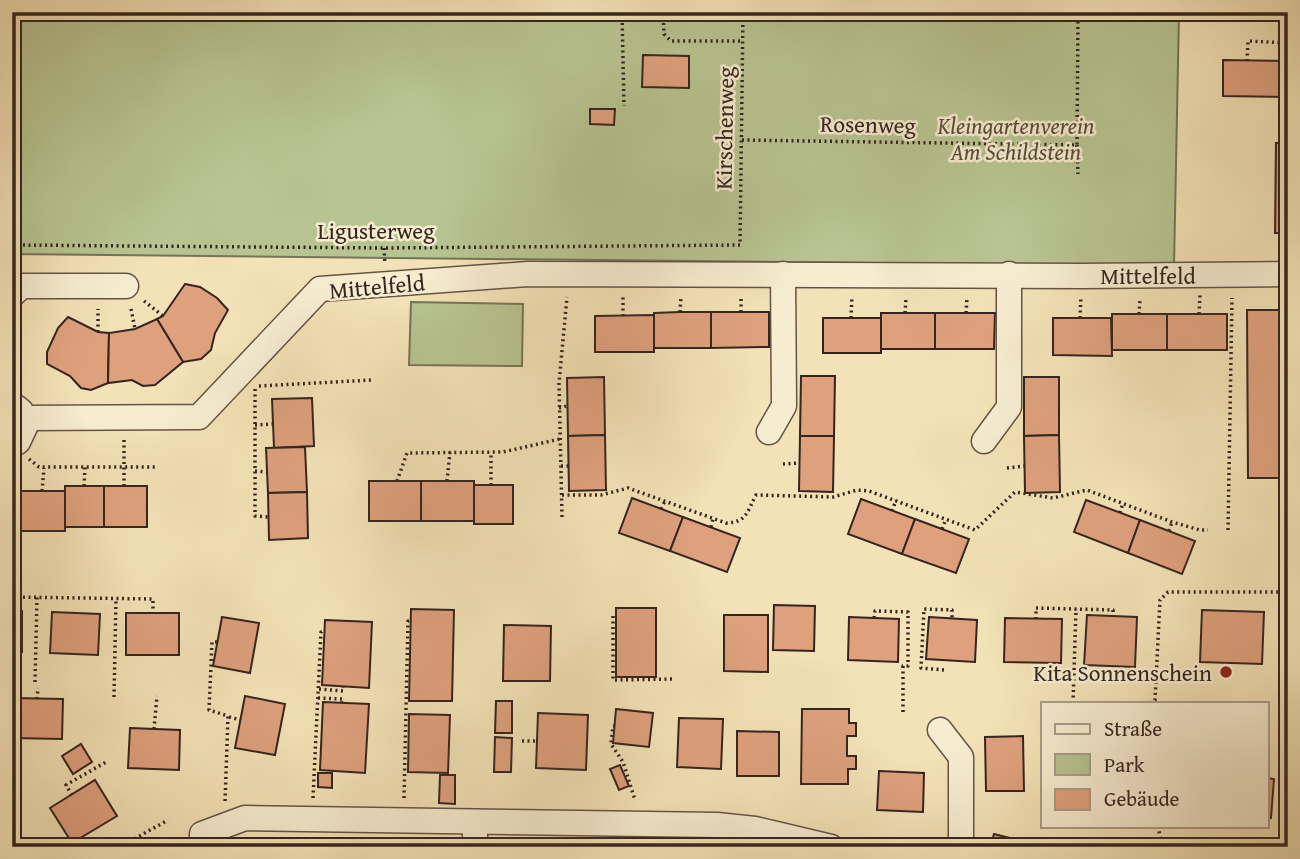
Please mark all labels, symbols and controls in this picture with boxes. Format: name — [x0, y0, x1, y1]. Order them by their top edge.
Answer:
street label: Kirschenweg — [706, 66, 742, 190]
street label: Rosenweg — [820, 107, 917, 141]
park label: Kleingartenverein Am Schildstein — [937, 109, 1095, 168]
street label: Ligusterweg — [317, 214, 435, 247]
street label: Mittelfeld — [1100, 259, 1197, 292]
street label: Mittelfeld — [328, 265, 427, 307]
place label: Kita Sonnenschein — [1033, 656, 1212, 689]
marker: Kita Sonnenschein — [1218, 664, 1234, 680]
legend — [1041, 702, 1268, 828]
text: Straße — [1104, 713, 1162, 744]
text: Park — [1104, 749, 1145, 780]
text: Gebäude — [1104, 783, 1180, 814]

